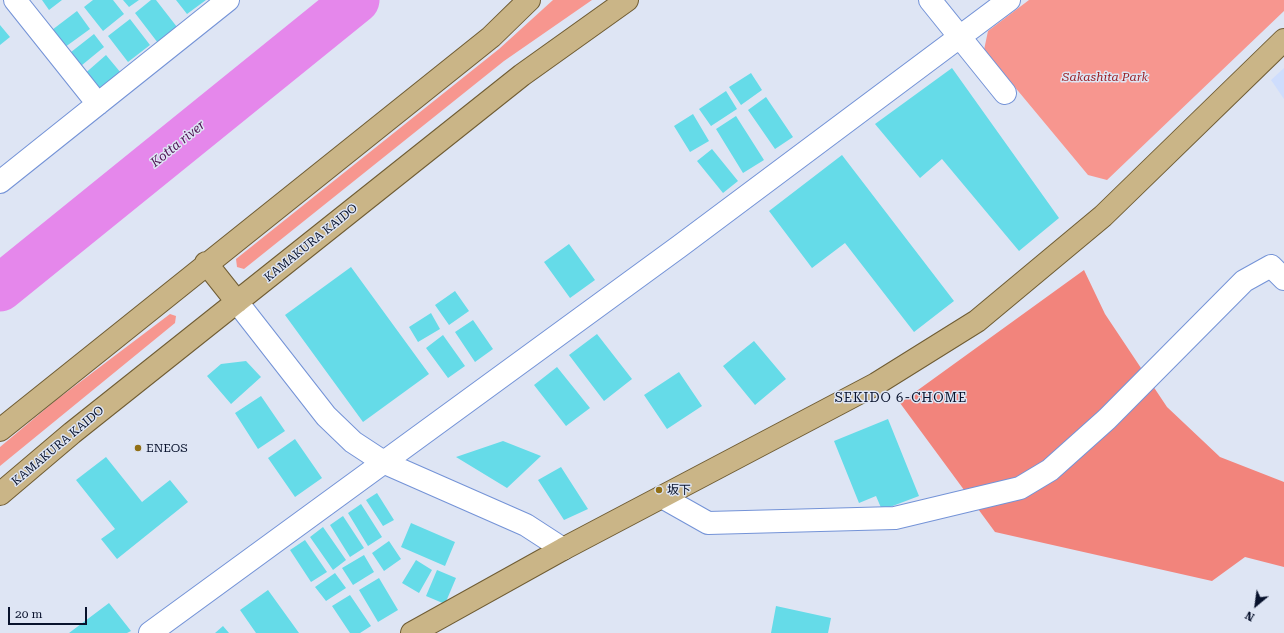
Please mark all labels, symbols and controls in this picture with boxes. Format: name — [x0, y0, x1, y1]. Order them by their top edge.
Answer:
park label: Sakashita Park — [1062, 70, 1148, 84]
water label: Kotta river — [148, 117, 208, 171]
street label: KAMAKURA KAIDO — [261, 201, 361, 285]
district label: SEKIDO 6-CHOME — [835, 390, 967, 406]
street label: KAMAKURA KAIDO — [9, 403, 107, 489]
place label: ENEOS — [146, 441, 188, 455]
marker: ENEOS — [133, 443, 143, 453]
place label: 坂下 — [667, 483, 691, 497]
marker: 坂下 — [654, 485, 664, 495]
north arrow — [1236, 585, 1276, 625]
scale bar — [10, 599, 89, 625]
text: 20 m — [15, 607, 42, 621]
text: N — [1243, 608, 1257, 624]

